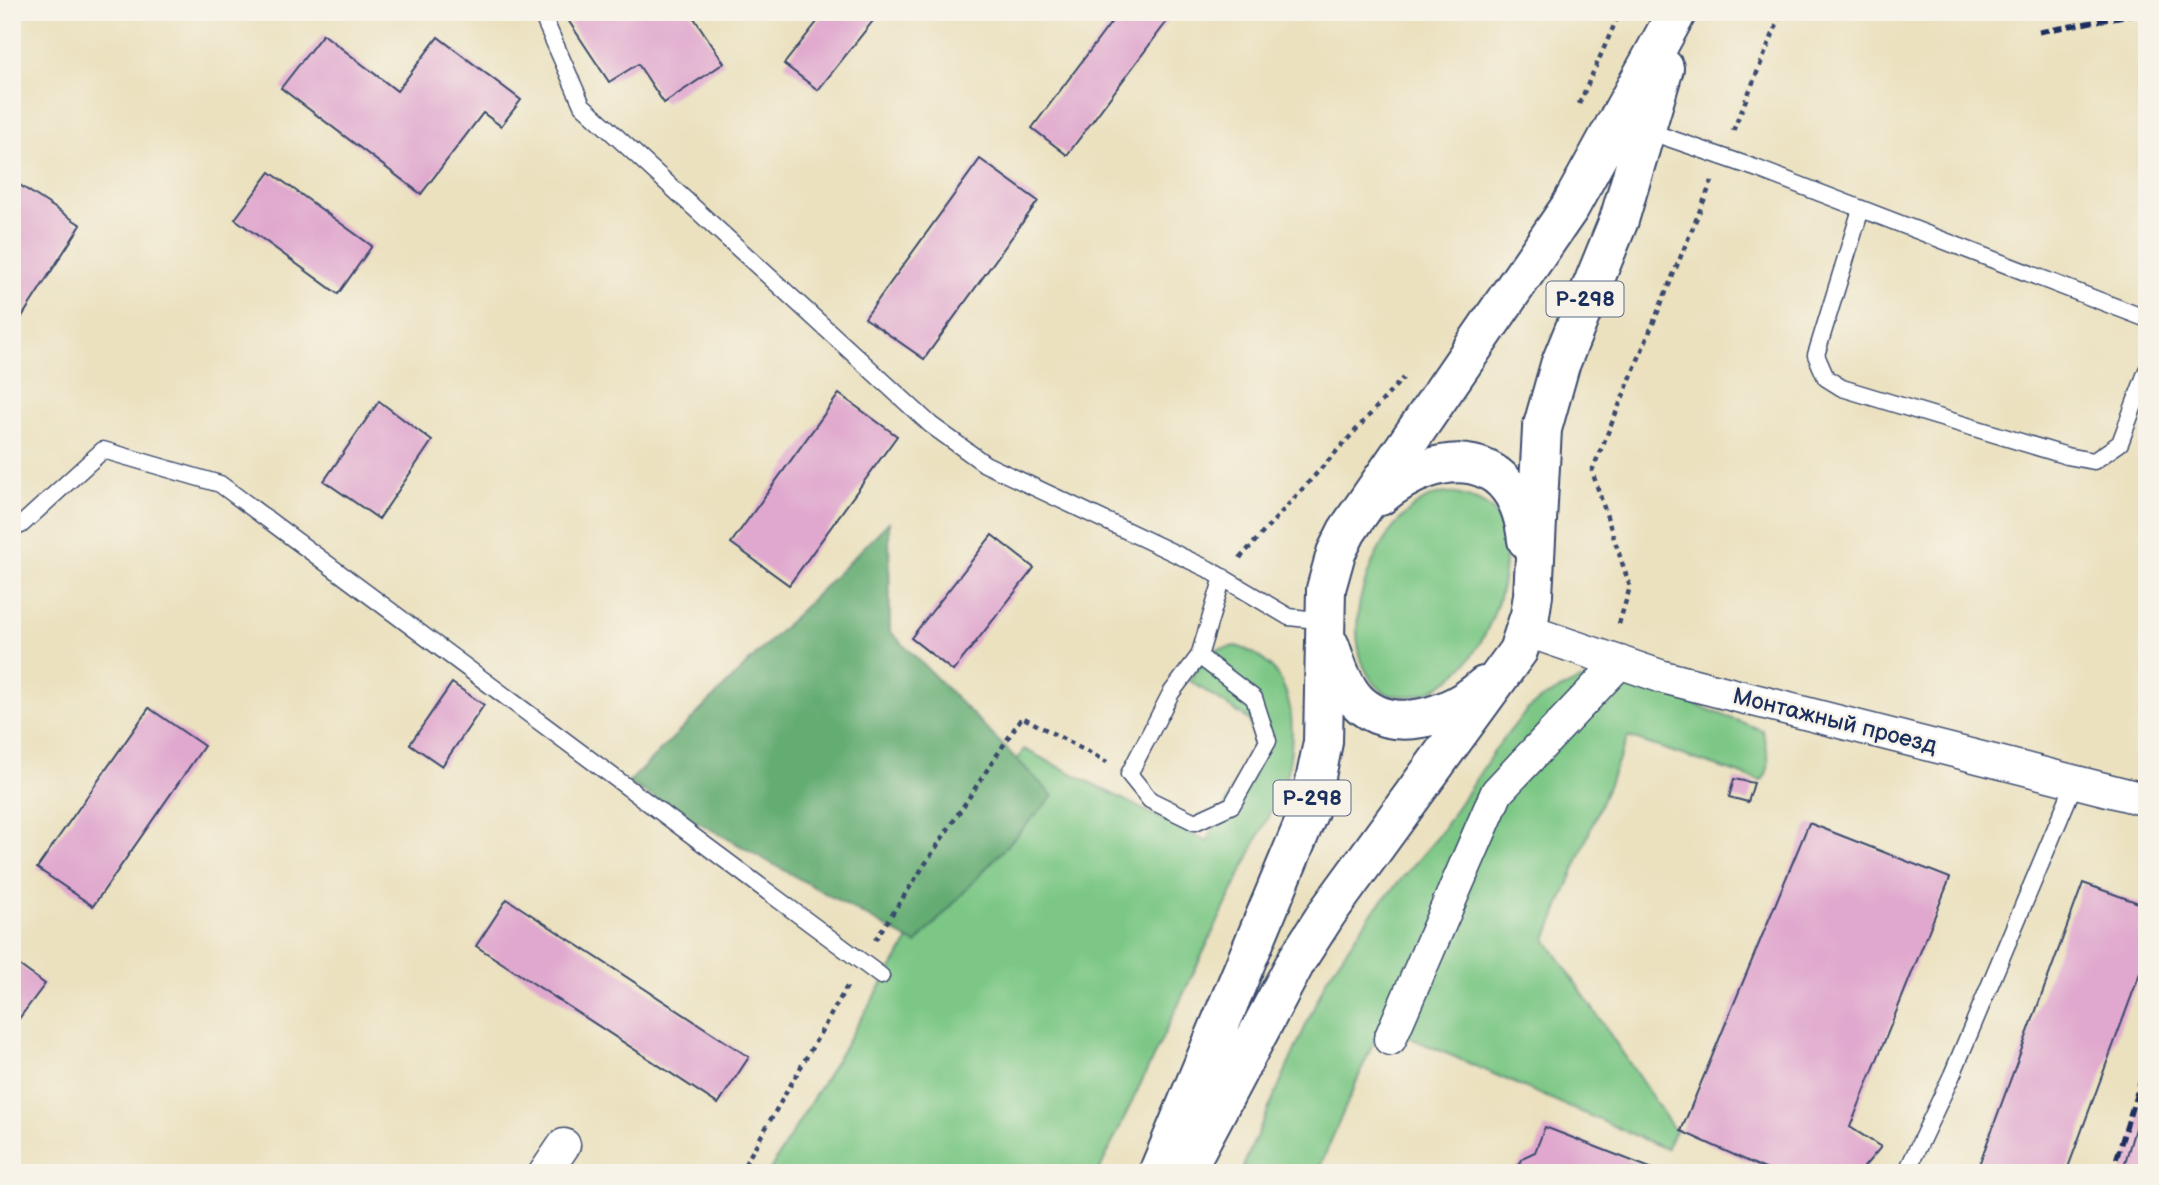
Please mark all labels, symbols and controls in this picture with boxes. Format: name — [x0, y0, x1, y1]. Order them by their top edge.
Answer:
road number: Р-298 — [1546, 282, 1624, 316]
street label: Монтажный проезд — [1730, 682, 1940, 760]
road number: Р-298 — [1274, 780, 1350, 816]

